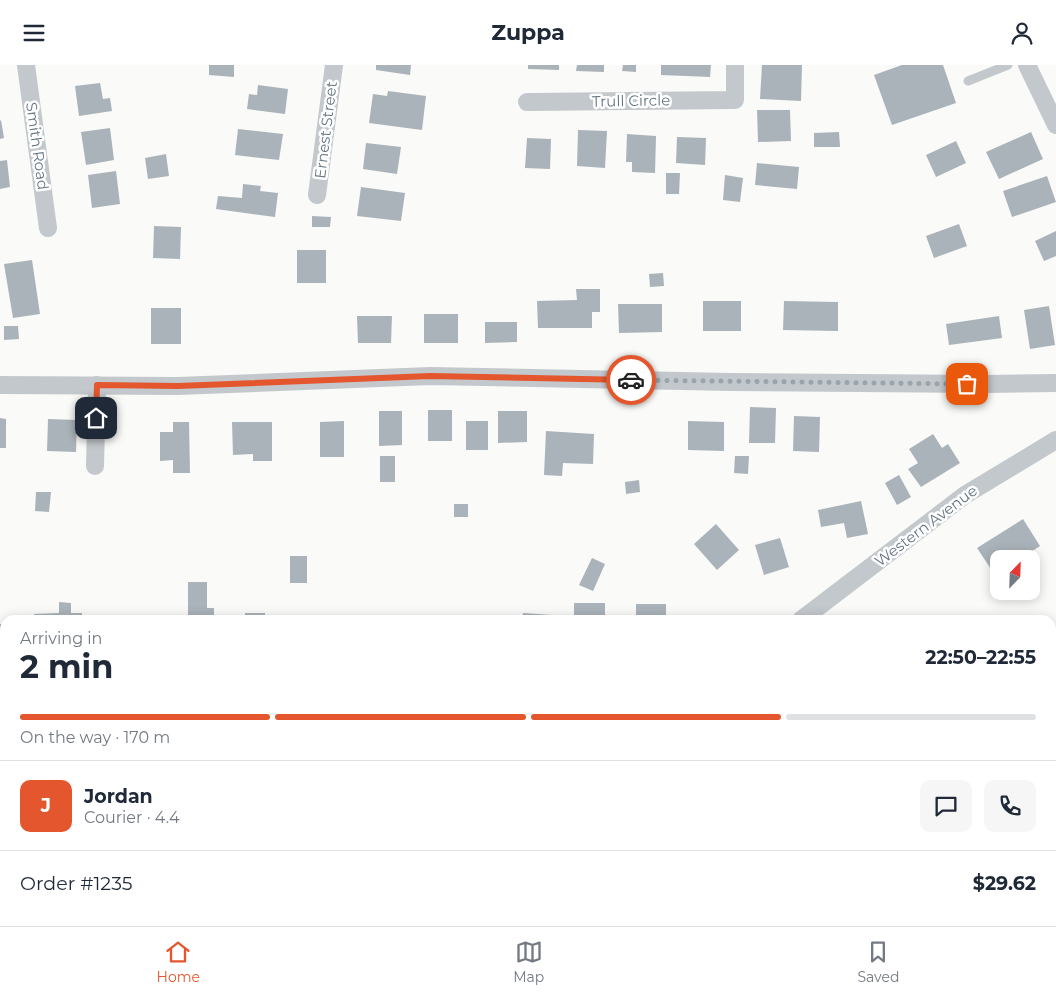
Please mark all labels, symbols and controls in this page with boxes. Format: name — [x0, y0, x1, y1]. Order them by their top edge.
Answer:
icon: menu — [20, 19, 48, 47]
text: Zuppa — [491, 19, 565, 46]
icon: person — [1008, 19, 1036, 47]
street label: Ernest Street — [310, 80, 341, 180]
street label: Trull Circle — [592, 90, 670, 111]
street label: Smith Road — [22, 101, 53, 191]
courier — [606, 355, 656, 405]
pin — [946, 363, 988, 405]
icon: car — [617, 366, 645, 394]
icon: bag — [953, 370, 981, 398]
pin — [75, 397, 117, 439]
icon: home — [82, 404, 110, 432]
street label: Western Avenue — [871, 481, 981, 570]
north arrow — [990, 550, 1040, 600]
map controls — [990, 550, 1040, 600]
text: Arriving in — [20, 629, 102, 648]
text: 22:50–22:55 — [925, 646, 1036, 669]
text: 2 min — [20, 647, 113, 686]
text: On the way · 170 m — [20, 728, 170, 747]
button: chat — [920, 780, 972, 832]
button: phone — [984, 780, 1036, 832]
text: Jordan — [84, 785, 153, 808]
text: J — [41, 794, 51, 817]
text: Courier · 4.4 — [84, 808, 180, 827]
text: Order #1235 — [20, 872, 132, 895]
text: $29.62 — [973, 872, 1036, 895]
tab: Home — [157, 938, 200, 986]
tab: Map — [513, 938, 544, 986]
tab: Saved — [857, 938, 899, 986]

